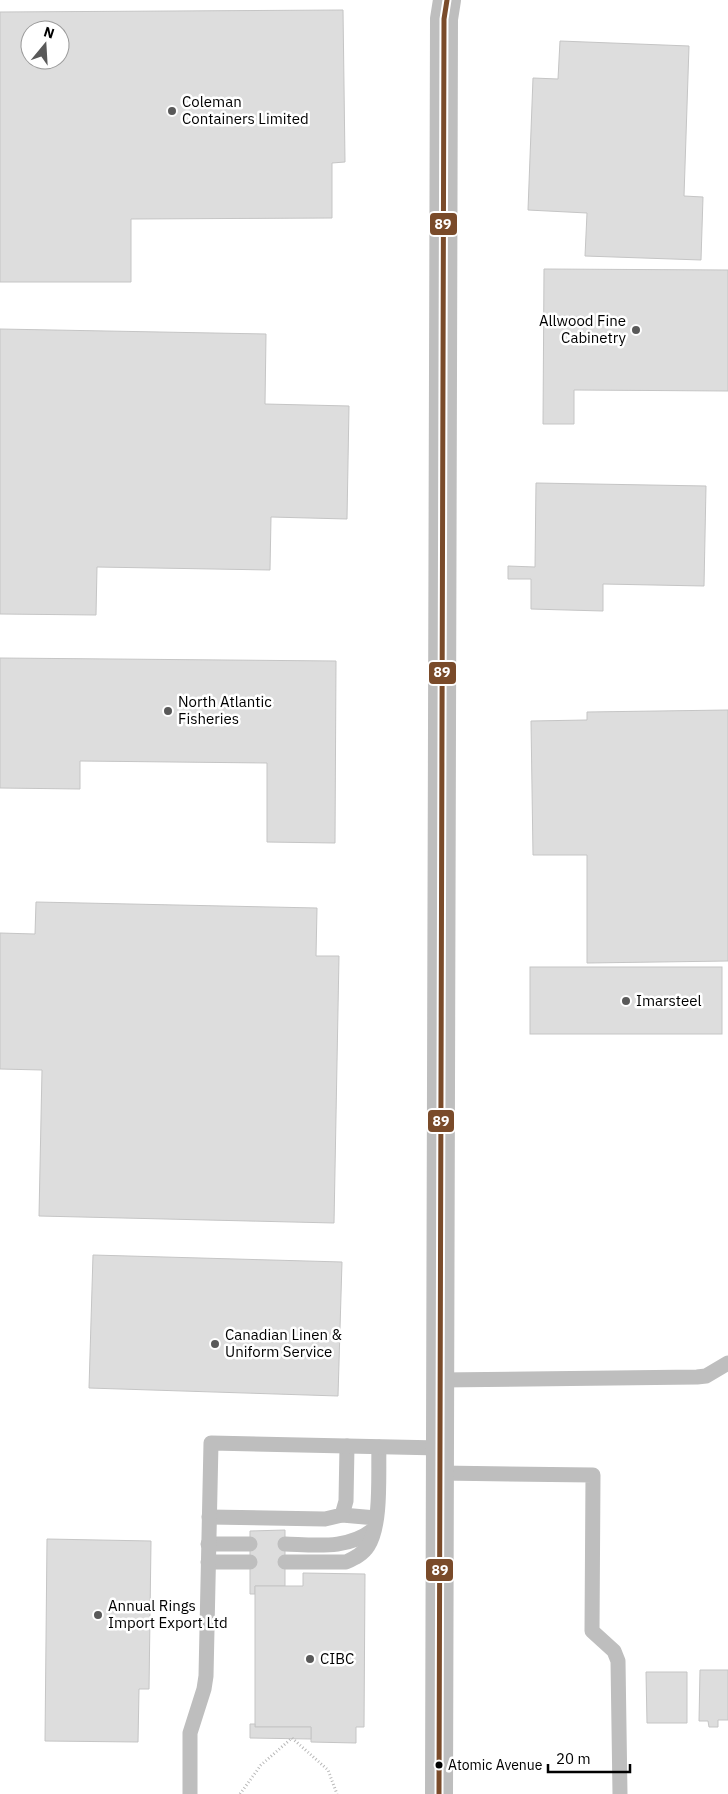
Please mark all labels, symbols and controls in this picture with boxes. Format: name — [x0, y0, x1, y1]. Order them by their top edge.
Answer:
north arrow — [20, 20, 70, 70]
text: N — [41, 23, 57, 43]
place label: Coleman Containers Limited — [182, 92, 309, 128]
marker: Coleman Containers Limited — [166, 105, 178, 117]
line badge: 89 — [429, 212, 458, 236]
text: 89 — [435, 215, 451, 233]
place label: Allwood Fine Cabinetry — [539, 311, 627, 347]
marker: Allwood Fine Cabinetry — [630, 324, 642, 336]
line badge: 89 — [428, 661, 457, 685]
text: 89 — [434, 663, 450, 681]
place label: North Atlantic Fisheries — [178, 692, 272, 728]
marker: North Atlantic Fisheries — [162, 705, 174, 717]
place label: Imarsteel — [636, 991, 702, 1010]
marker: Imarsteel — [620, 995, 632, 1007]
line badge: 89 — [427, 1109, 455, 1133]
text: 89 — [433, 1112, 449, 1130]
place label: Canadian Linen & Uniform Service — [225, 1325, 342, 1361]
marker: Canadian Linen & Uniform Service — [209, 1338, 221, 1350]
line badge: 89 — [425, 1558, 454, 1582]
text: 89 — [432, 1561, 448, 1579]
place label: Annual Rings Import Export Ltd — [108, 1596, 228, 1632]
marker: Annual Rings Import Export Ltd — [92, 1609, 104, 1621]
place label: CIBC — [320, 1649, 354, 1668]
marker: CIBC — [304, 1653, 316, 1665]
scale bar — [548, 1742, 630, 1774]
text: 20 m — [556, 1749, 591, 1768]
place label: Atomic Avenue — [448, 1756, 543, 1774]
marker: Atomic Avenue — [434, 1760, 444, 1770]

